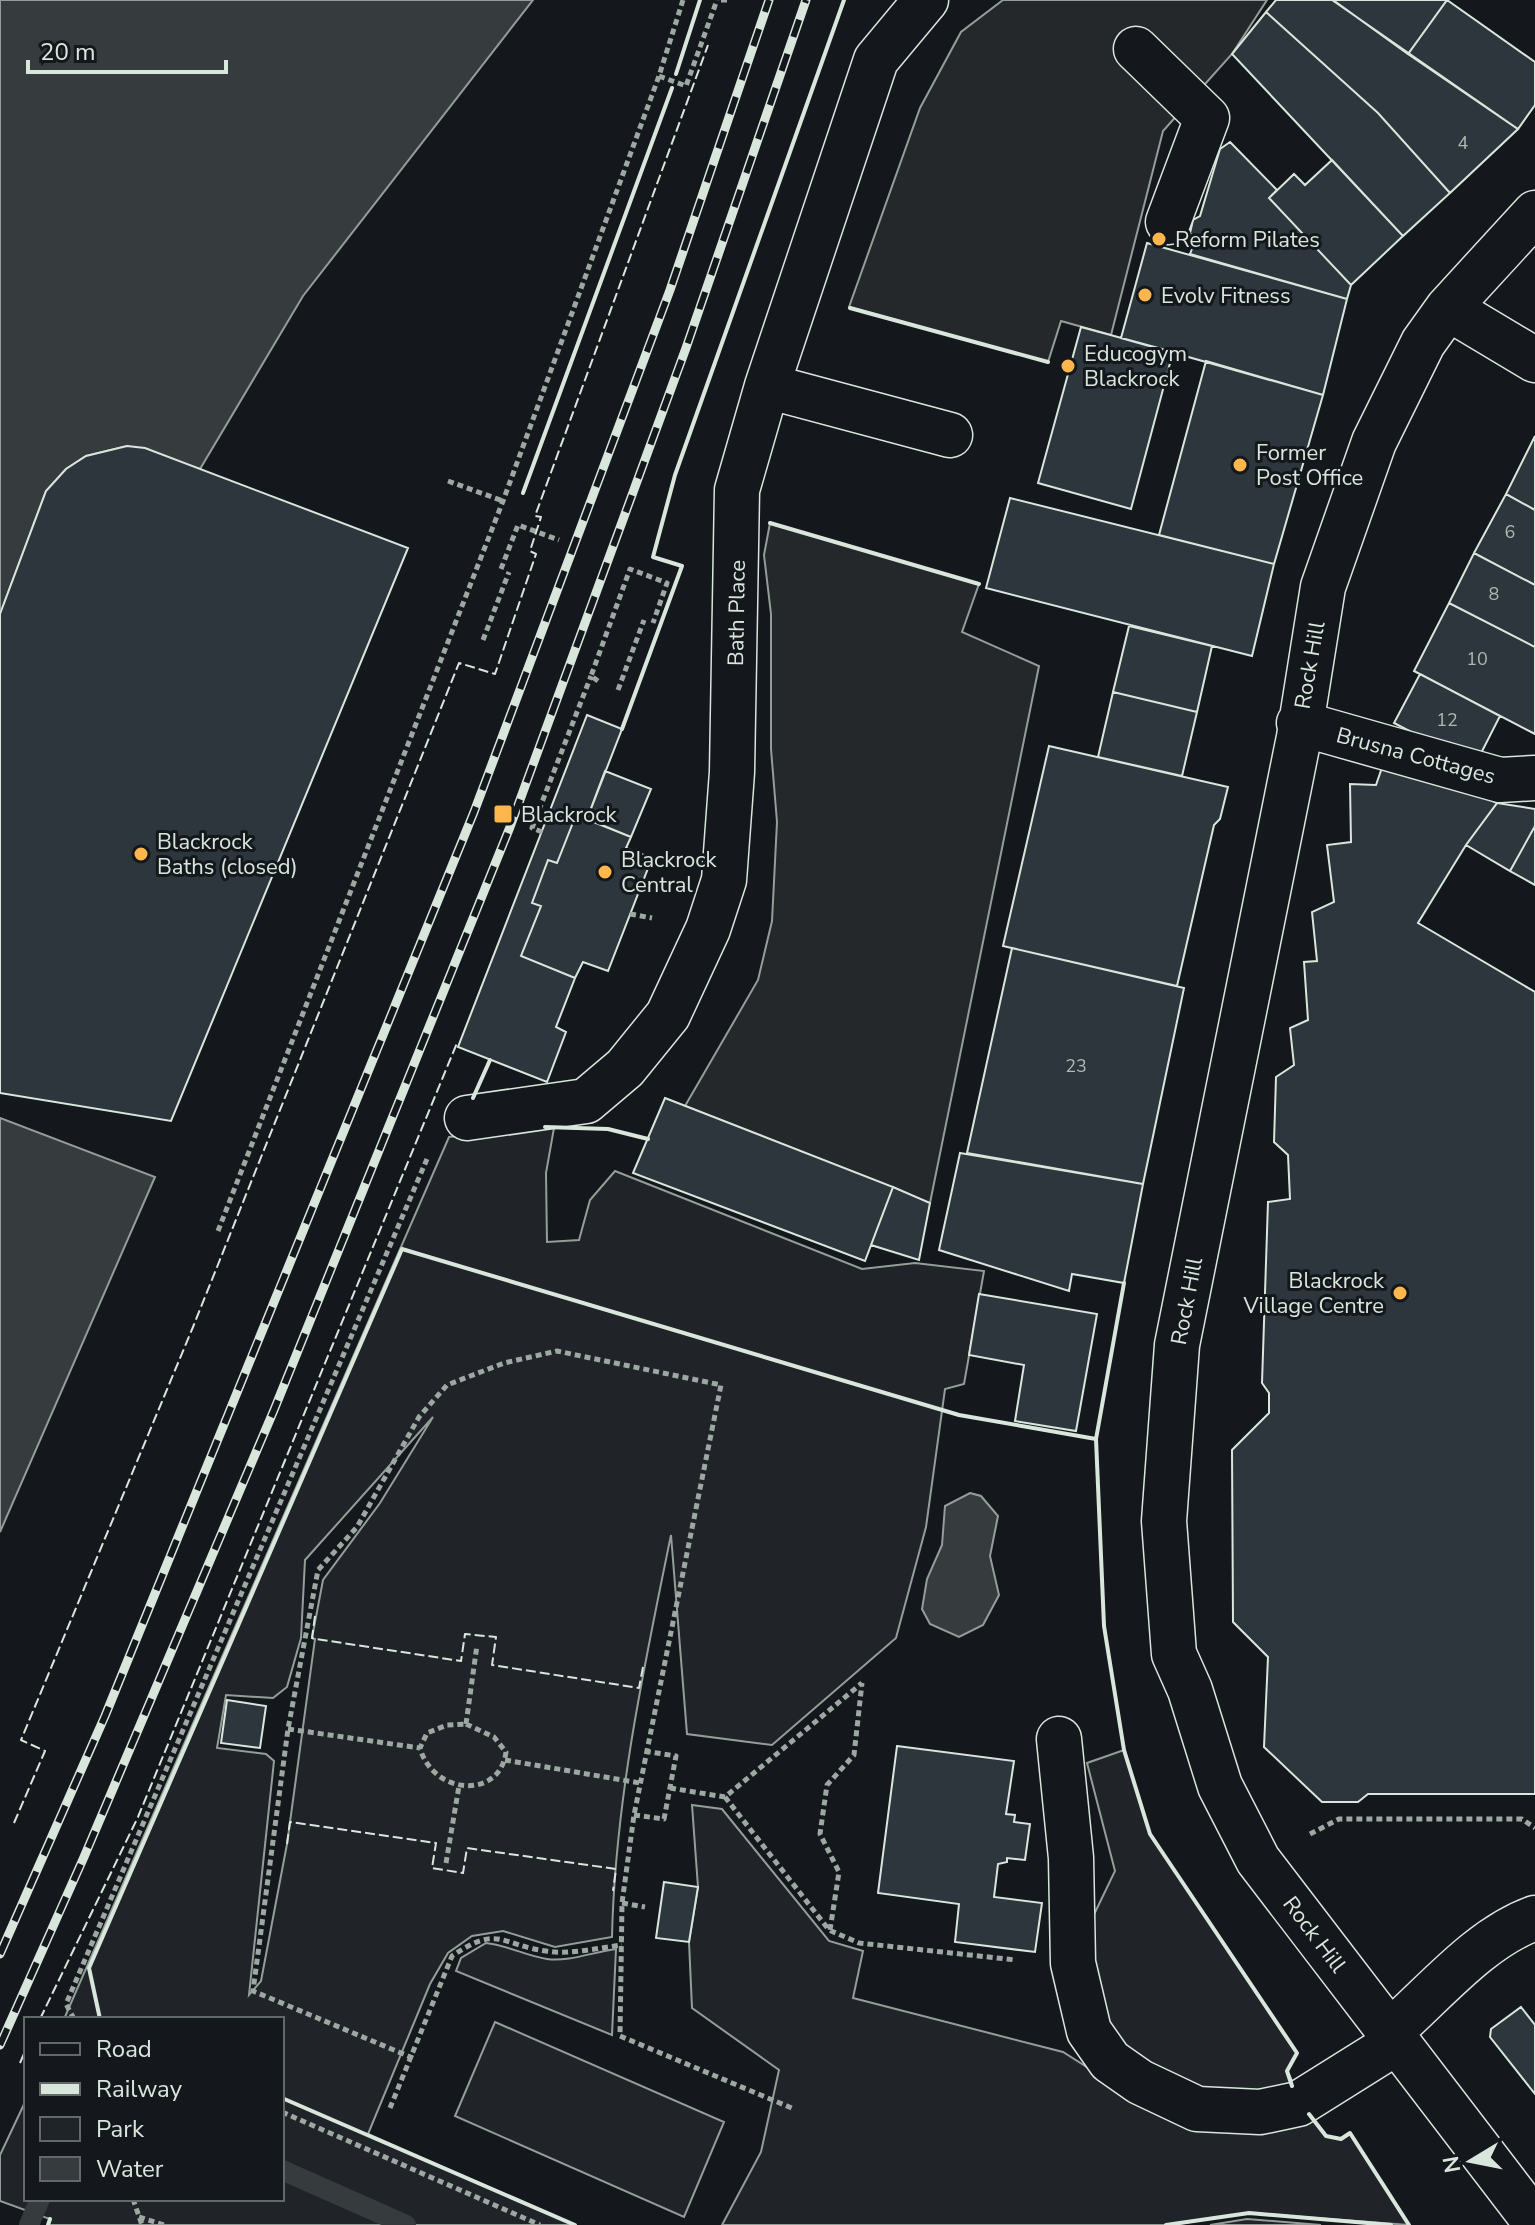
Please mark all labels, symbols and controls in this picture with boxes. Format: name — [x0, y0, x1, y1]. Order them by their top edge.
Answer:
scale bar — [28, 24, 226, 74]
text: 20 m — [40, 36, 96, 68]
house number: 4 — [1458, 131, 1469, 155]
place label: Reform Pilates — [1175, 225, 1320, 255]
marker: Reform Pilates — [1150, 230, 1168, 248]
place label: Evolv Fitness — [1161, 281, 1291, 311]
marker: Evolv Fitness — [1136, 286, 1154, 304]
place label: Educogym Blackrock — [1084, 339, 1187, 394]
marker: Educogym Blackrock — [1059, 357, 1077, 375]
place label: Former Post Office — [1256, 438, 1363, 493]
marker: Former Post Office — [1231, 456, 1249, 474]
house number: 6 — [1505, 520, 1515, 544]
street label: Bath Place — [721, 560, 753, 666]
house number: 8 — [1489, 582, 1499, 606]
street label: Rock Hill — [1288, 619, 1333, 711]
house number: 10 — [1466, 647, 1488, 671]
house number: 12 — [1436, 708, 1458, 732]
street label: Brusna Cottages — [1333, 720, 1499, 792]
place label: Blackrock — [521, 800, 617, 830]
marker: Blackrock — [492, 803, 514, 825]
place label: Blackrock Baths (closed) — [157, 827, 298, 882]
marker: Blackrock Baths (closed) — [132, 845, 150, 863]
place label: Blackrock Central — [621, 845, 717, 900]
marker: Blackrock Central — [596, 863, 614, 881]
house number: 23 — [1065, 1054, 1087, 1078]
street label: Rock Hill — [1164, 1254, 1210, 1347]
place label: Blackrock Village Centre — [1242, 1266, 1385, 1321]
marker: Blackrock Village Centre — [1391, 1284, 1409, 1302]
street label: Rock Hill — [1276, 1890, 1353, 1979]
legend — [24, 2017, 284, 2201]
text: Road — [96, 2033, 152, 2065]
text: Railway — [96, 2073, 183, 2105]
text: Park — [96, 2113, 145, 2145]
north arrow — [1431, 2121, 1511, 2201]
text: Water — [96, 2153, 164, 2185]
text: N — [1436, 2154, 1468, 2175]

